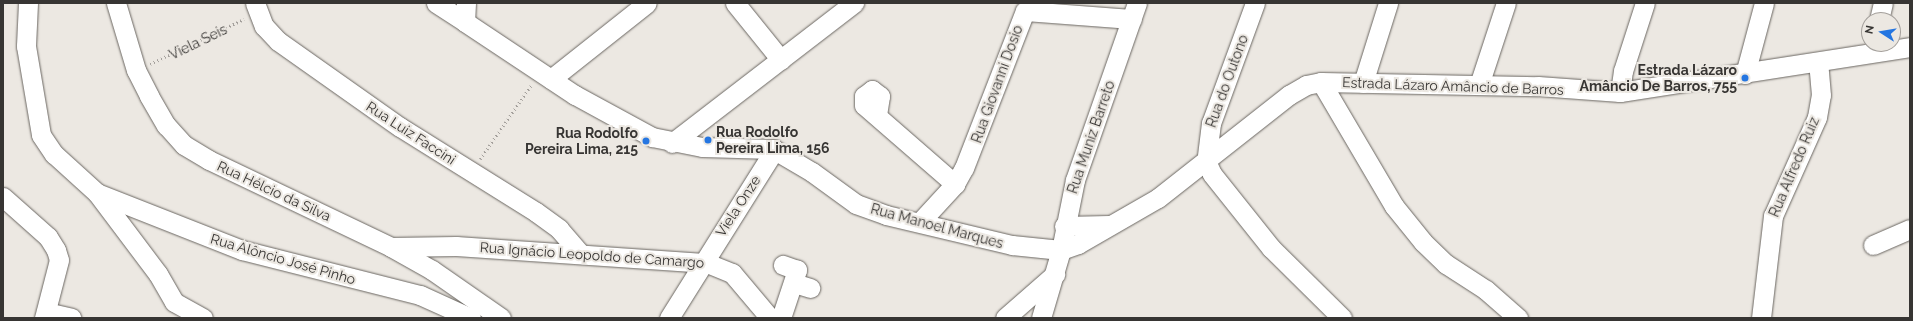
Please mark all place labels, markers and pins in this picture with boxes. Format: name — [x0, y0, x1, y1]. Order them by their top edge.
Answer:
place label: Estrada Lázaro Amâncio De Barros, 755 — [1580, 62, 1737, 94]
marker: Estrada Lázaro Amâncio De Barros, 755 — [1740, 73, 1750, 83]
place label: Rua Rodolfo Pereira Lima, 156 — [716, 124, 830, 156]
place label: Rua Rodolfo Pereira Lima, 215 — [525, 125, 638, 158]
marker: Rua Rodolfo Pereira Lima, 156 — [703, 135, 713, 145]
marker: Rua Rodolfo Pereira Lima, 215 — [641, 136, 651, 146]

